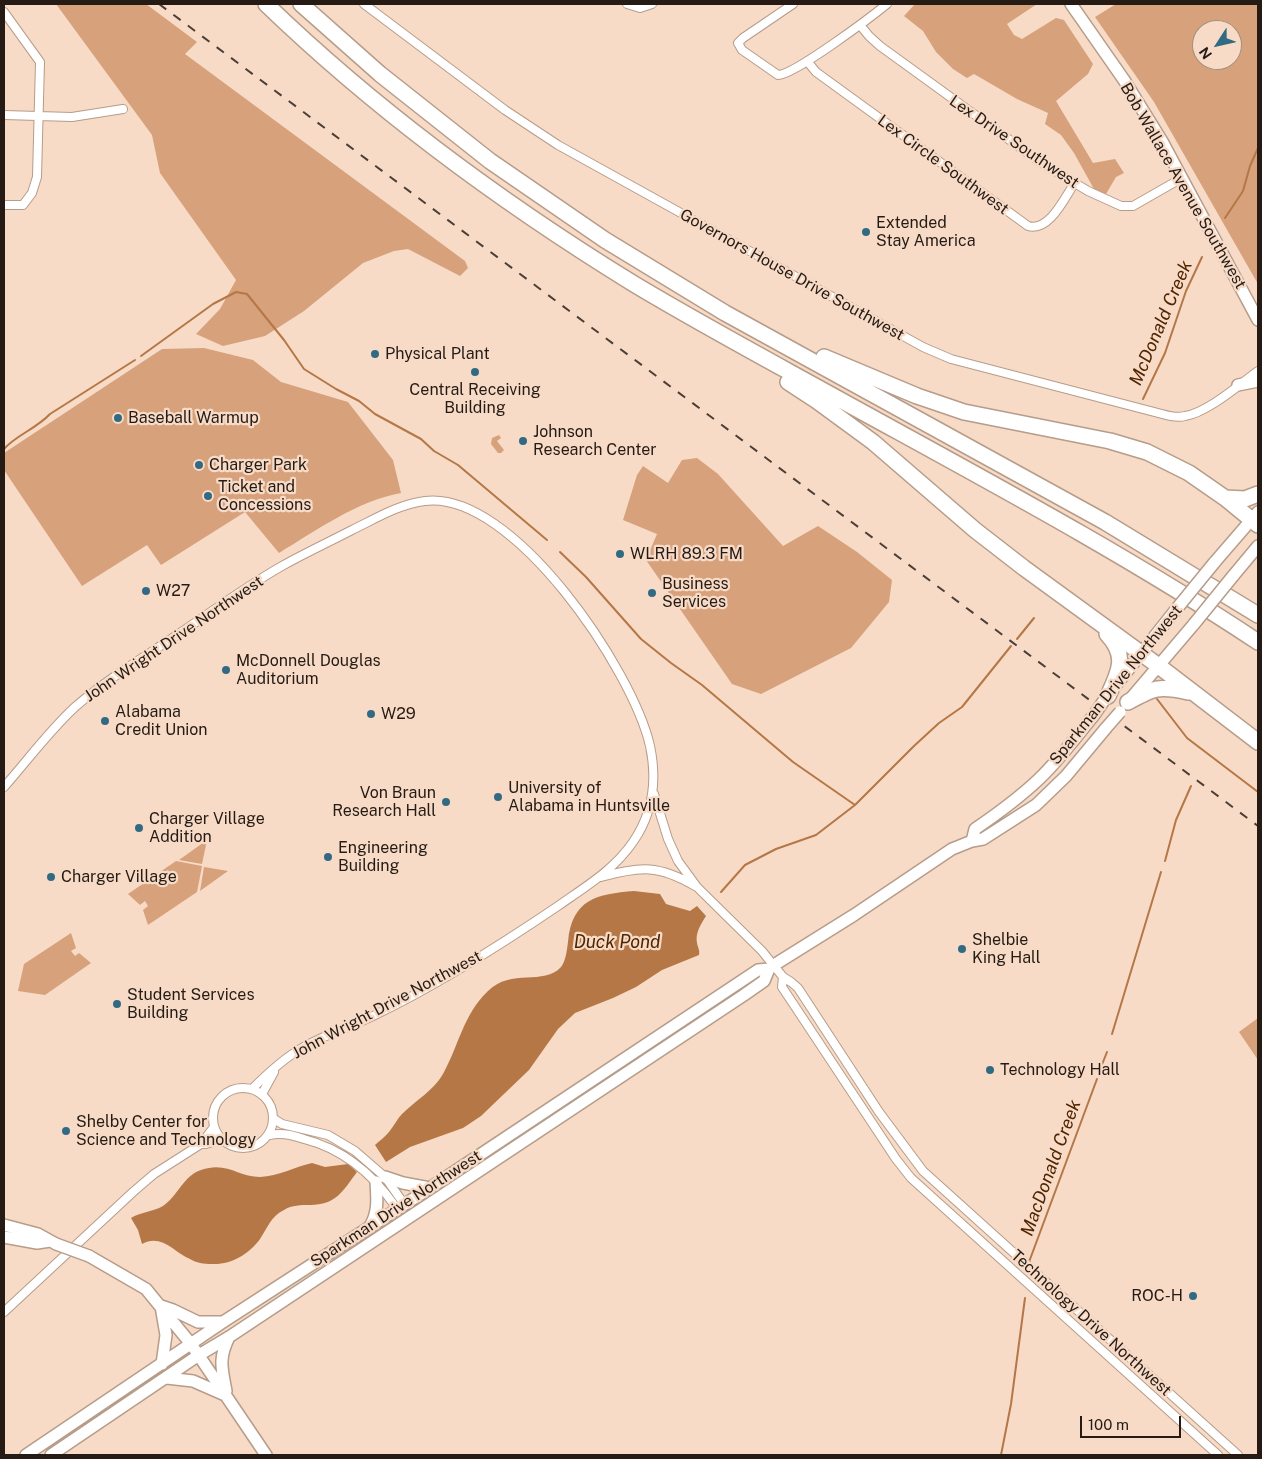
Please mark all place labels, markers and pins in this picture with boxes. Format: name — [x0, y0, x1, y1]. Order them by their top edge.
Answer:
place label: Extended Stay America — [876, 213, 976, 251]
marker: Extended Stay America — [860, 226, 872, 238]
place label: Physical Plant — [385, 344, 490, 364]
marker: Physical Plant — [369, 348, 381, 360]
marker: Central Receiving Building — [469, 366, 481, 378]
place label: Central Receiving Building — [409, 380, 541, 418]
place label: Baseball Warmup — [128, 408, 259, 428]
marker: Baseball Warmup — [112, 412, 124, 424]
place label: Johnson Research Center — [533, 422, 657, 460]
marker: Johnson Research Center — [517, 435, 529, 447]
place label: Charger Park — [209, 455, 307, 475]
marker: Charger Park — [193, 459, 205, 471]
place label: Ticket and Concessions — [218, 477, 311, 515]
marker: Ticket and Concessions — [202, 490, 214, 502]
place label: WLRH 89.3 FM — [630, 544, 743, 564]
marker: WLRH 89.3 FM — [614, 548, 626, 560]
place label: Business Services — [662, 574, 729, 612]
place label: W27 — [156, 581, 190, 601]
marker: W27 — [140, 585, 152, 597]
marker: Business Services — [646, 587, 658, 599]
place label: McDonnell Douglas Auditorium — [236, 651, 381, 689]
marker: McDonnell Douglas Auditorium — [220, 664, 232, 676]
place label: Alabama Credit Union — [115, 702, 208, 740]
place label: W29 — [381, 704, 416, 724]
marker: W29 — [365, 708, 377, 720]
marker: Alabama Credit Union — [99, 715, 111, 727]
place label: University of Alabama in Huntsville — [508, 778, 670, 816]
place label: Von Braun Research Hall — [332, 783, 436, 821]
marker: University of Alabama in Huntsville — [492, 791, 504, 803]
marker: Von Braun Research Hall — [440, 796, 452, 808]
place label: Charger Village Addition — [149, 809, 265, 847]
marker: Charger Village Addition — [133, 822, 145, 834]
place label: Engineering Building — [338, 838, 428, 876]
marker: Engineering Building — [322, 851, 334, 863]
place label: Charger Village — [61, 867, 177, 887]
marker: Charger Village — [45, 871, 57, 883]
place label: Shelbie King Hall — [972, 930, 1041, 968]
marker: Shelbie King Hall — [956, 943, 968, 955]
place label: Student Services Building — [127, 985, 254, 1023]
marker: Student Services Building — [111, 998, 123, 1010]
place label: Technology Hall — [1000, 1060, 1120, 1080]
marker: Technology Hall — [984, 1064, 996, 1076]
place label: Shelby Center for Science and Technology — [76, 1112, 256, 1150]
marker: Shelby Center for Science and Technology — [60, 1125, 72, 1137]
place label: ROC-H — [1131, 1286, 1183, 1306]
marker: ROC-H — [1187, 1290, 1199, 1302]

